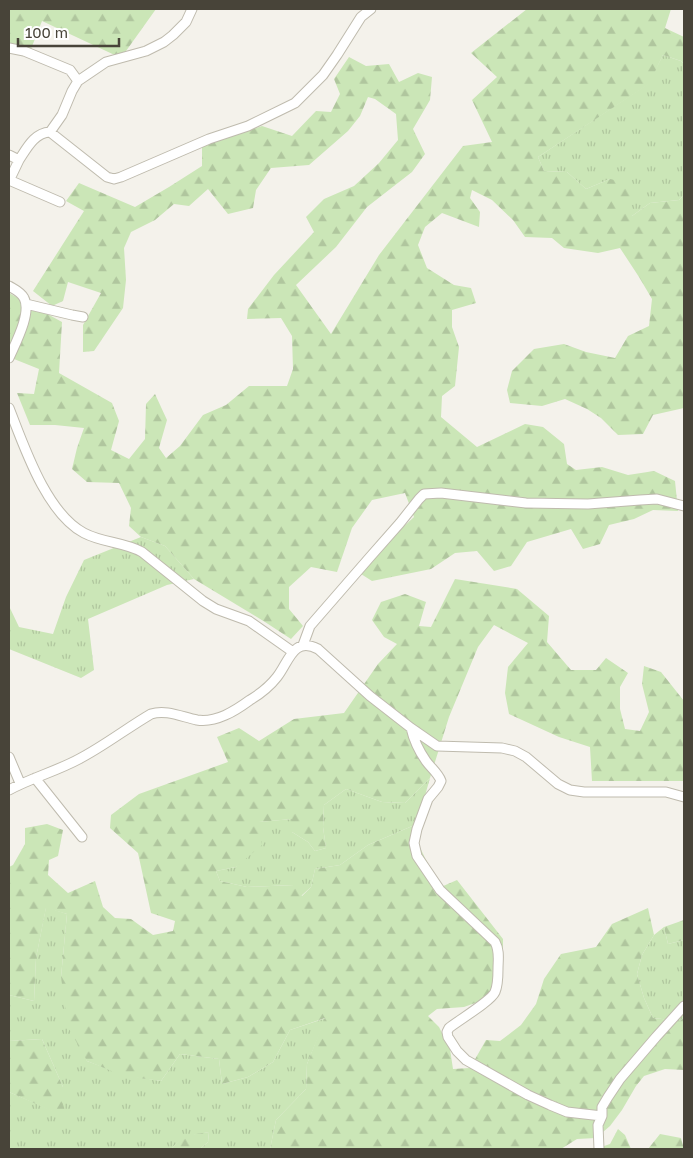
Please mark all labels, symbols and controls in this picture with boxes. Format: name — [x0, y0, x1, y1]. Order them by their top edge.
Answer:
scale bar — [18, 15, 119, 47]
text: 100 m — [25, 23, 68, 41]

